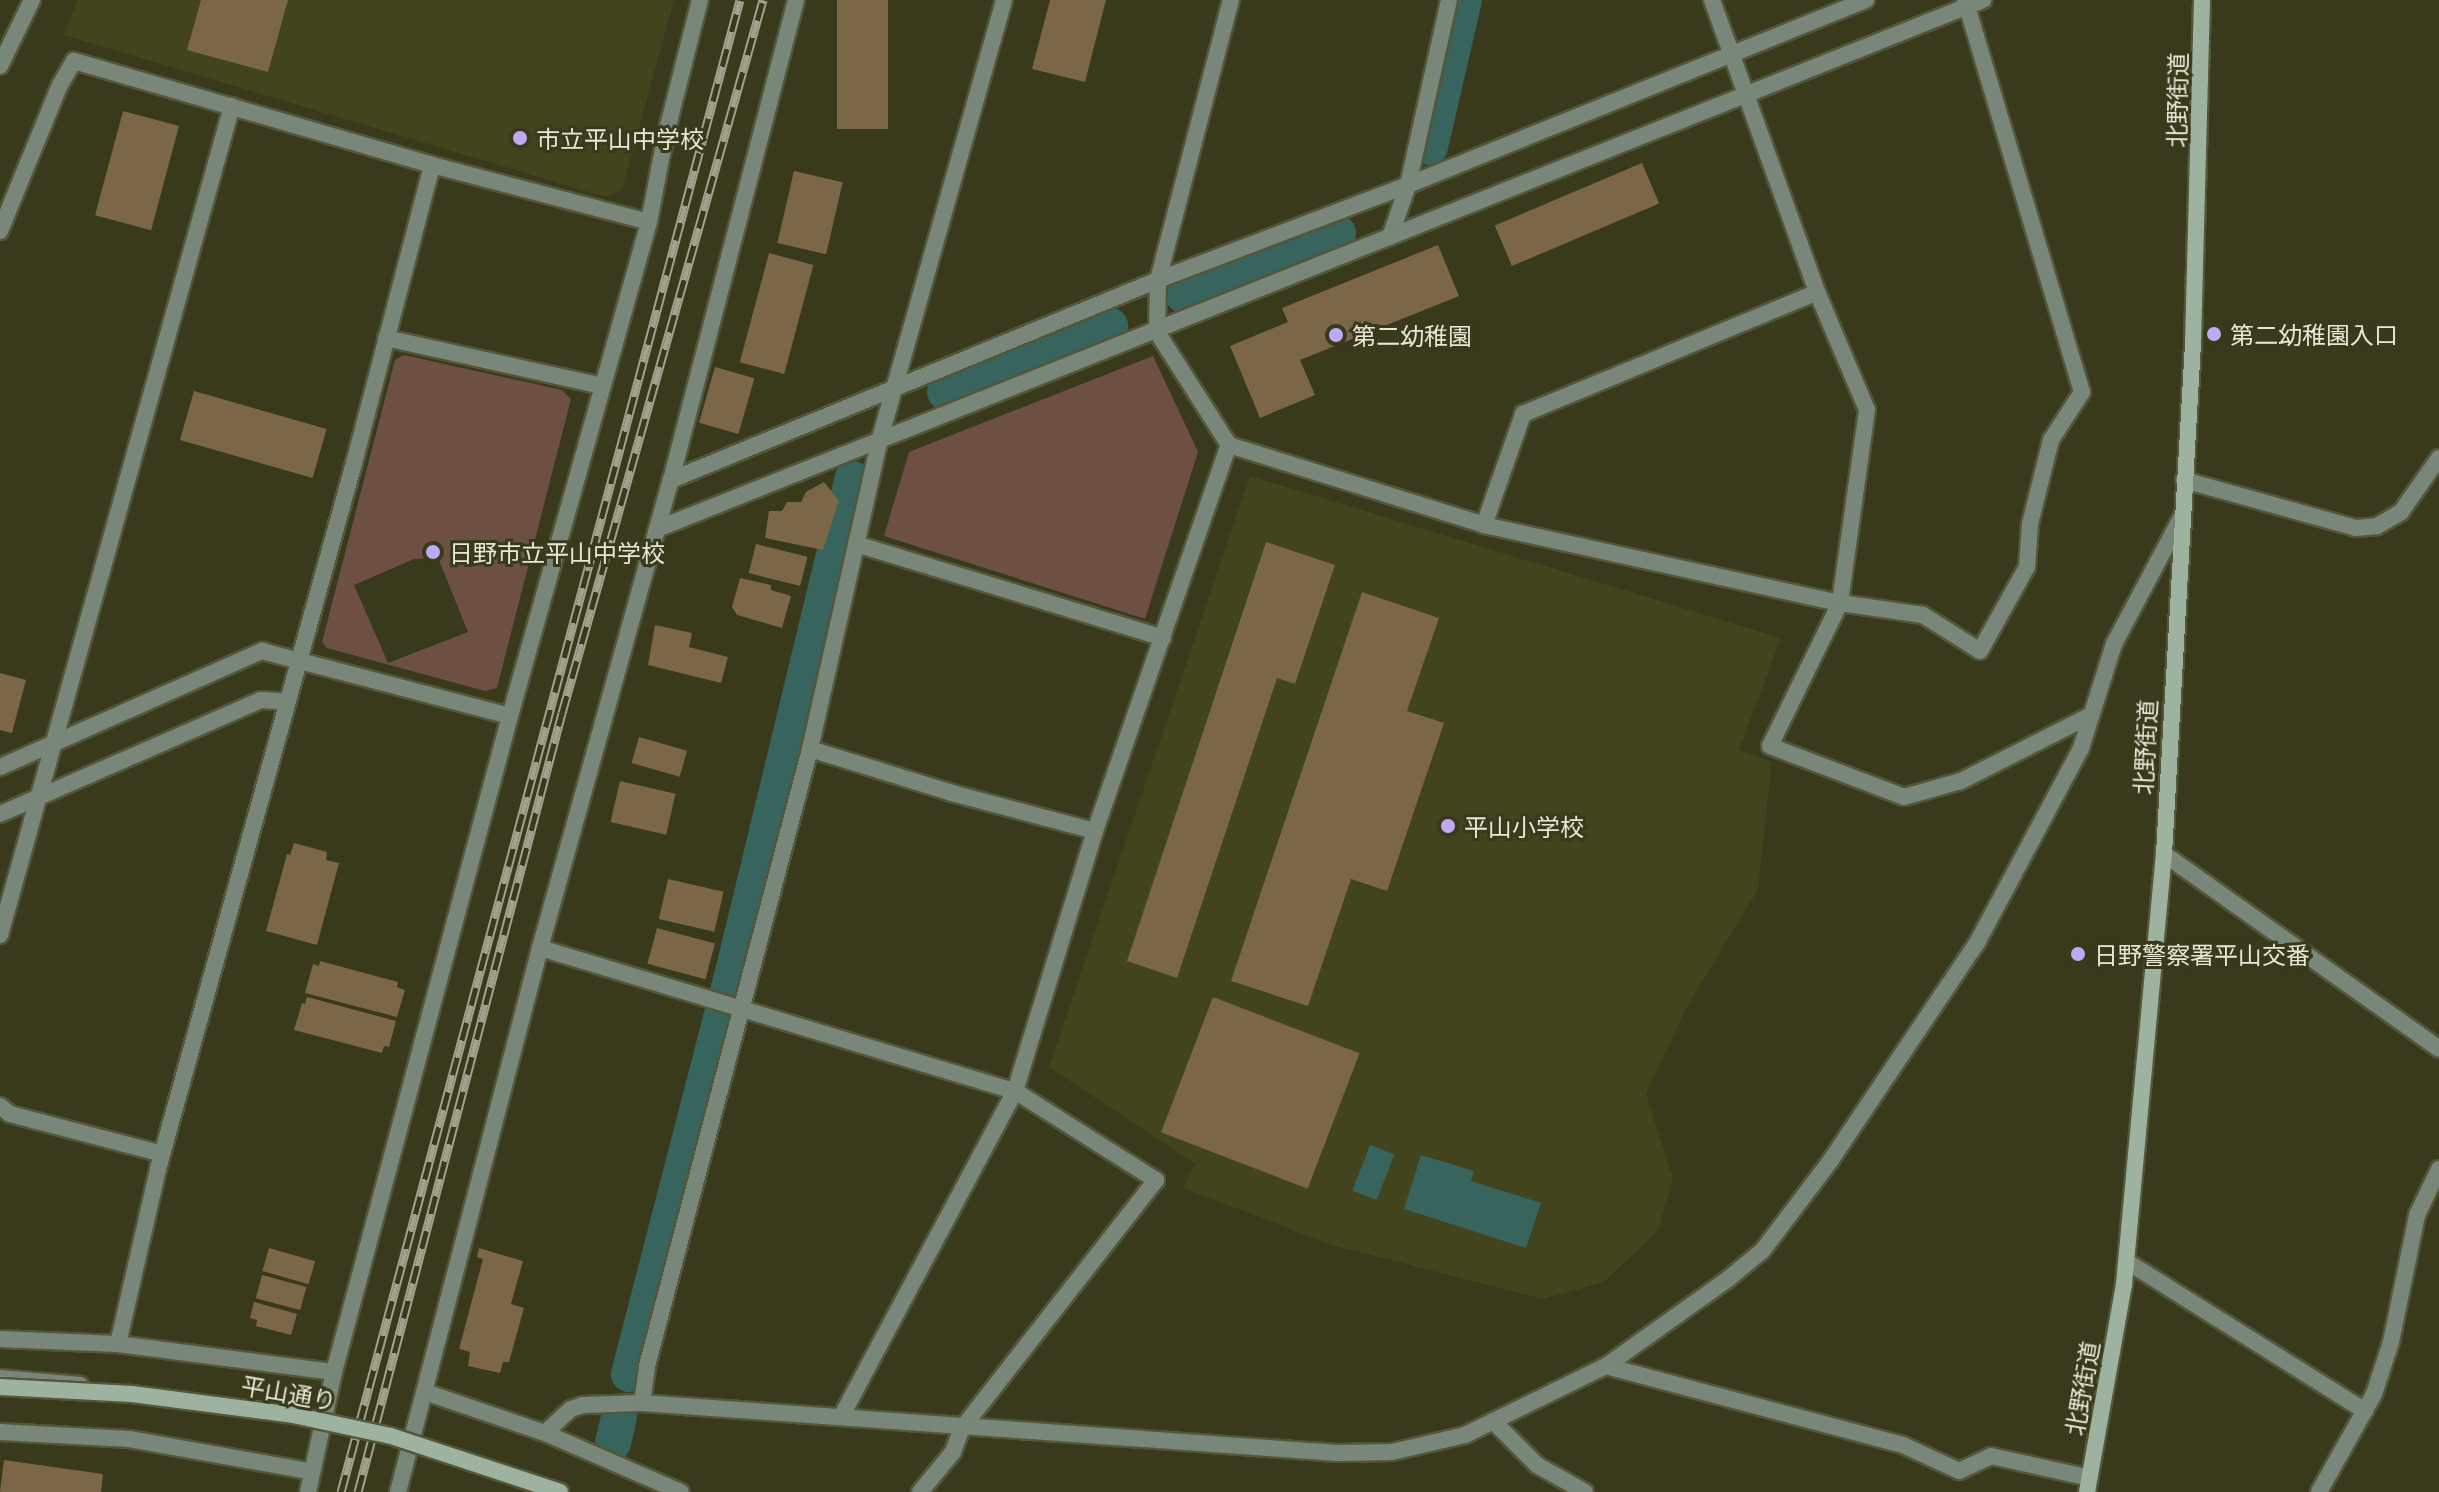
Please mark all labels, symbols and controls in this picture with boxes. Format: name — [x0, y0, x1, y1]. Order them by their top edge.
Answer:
street label: 北野街道 — [2161, 52, 2191, 148]
place label: 市立平山中学校 — [536, 124, 704, 152]
marker: 市立平山中学校 — [511, 129, 529, 147]
place label: 第二幼稚園入口 — [2230, 320, 2398, 348]
place label: 第二幼稚園 — [1352, 321, 1472, 349]
marker: 第二幼稚園入口 — [2205, 325, 2223, 343]
marker: 第二幼稚園 — [1327, 326, 1345, 344]
place label: 日野市立平山中学校 — [449, 538, 665, 566]
marker: 日野市立平山中学校 — [424, 543, 442, 561]
street label: 北野街道 — [2127, 698, 2161, 796]
place label: 平山小学校 — [1464, 812, 1584, 840]
marker: 平山小学校 — [1439, 817, 1457, 835]
place label: 日野警察署平山交番 — [2094, 940, 2310, 968]
marker: 日野警察署平山交番 — [2069, 945, 2087, 963]
street label: 北野街道 — [2058, 1338, 2104, 1438]
street label: 平山通り — [239, 1369, 339, 1415]

